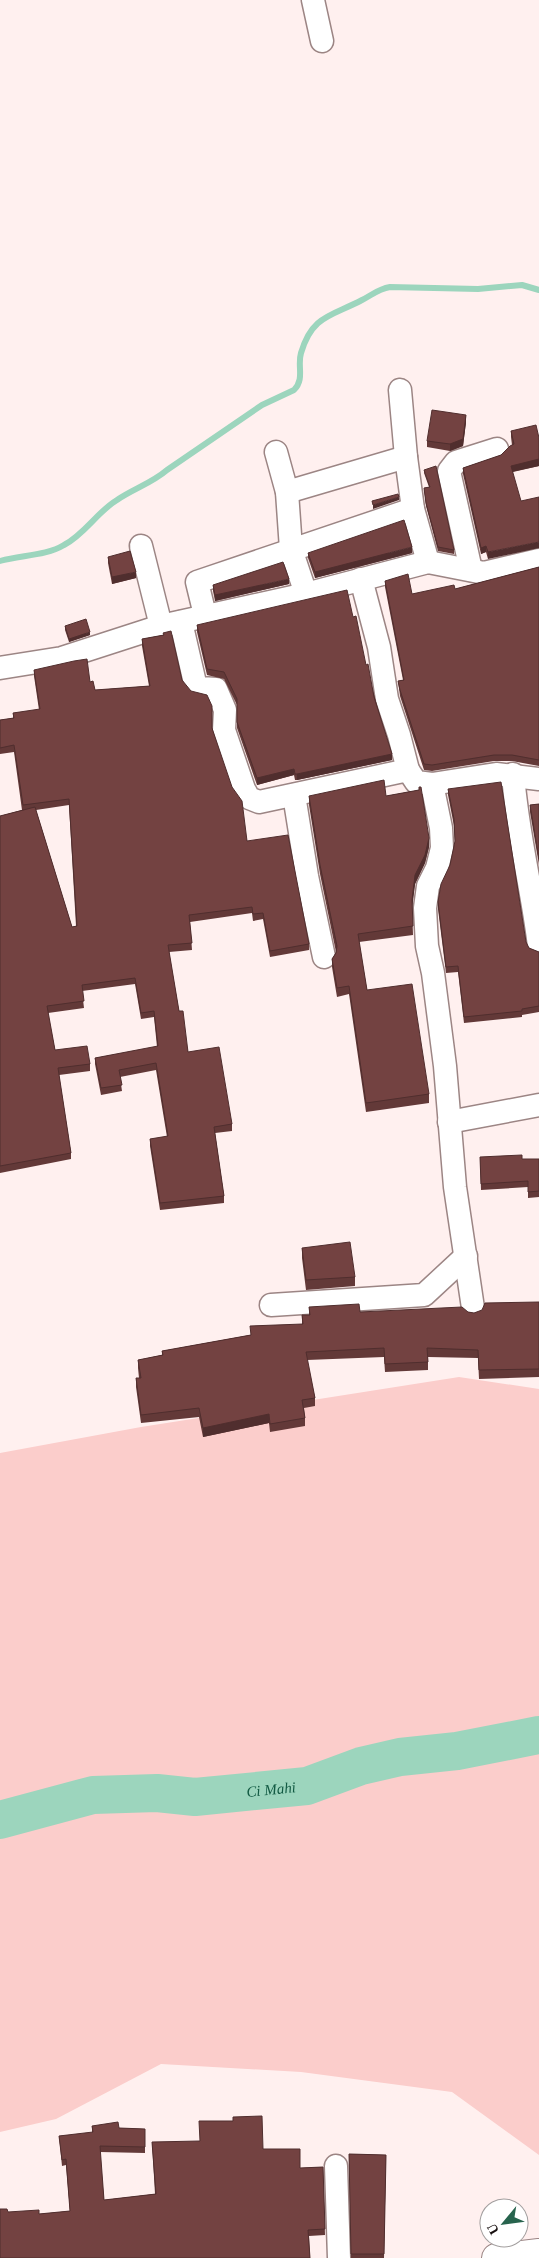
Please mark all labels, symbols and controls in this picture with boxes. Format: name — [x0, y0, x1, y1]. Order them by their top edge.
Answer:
water label: Ci Mahi — [246, 1779, 297, 1800]
north arrow — [479, 2198, 529, 2248]
text: U — [484, 2221, 502, 2237]

